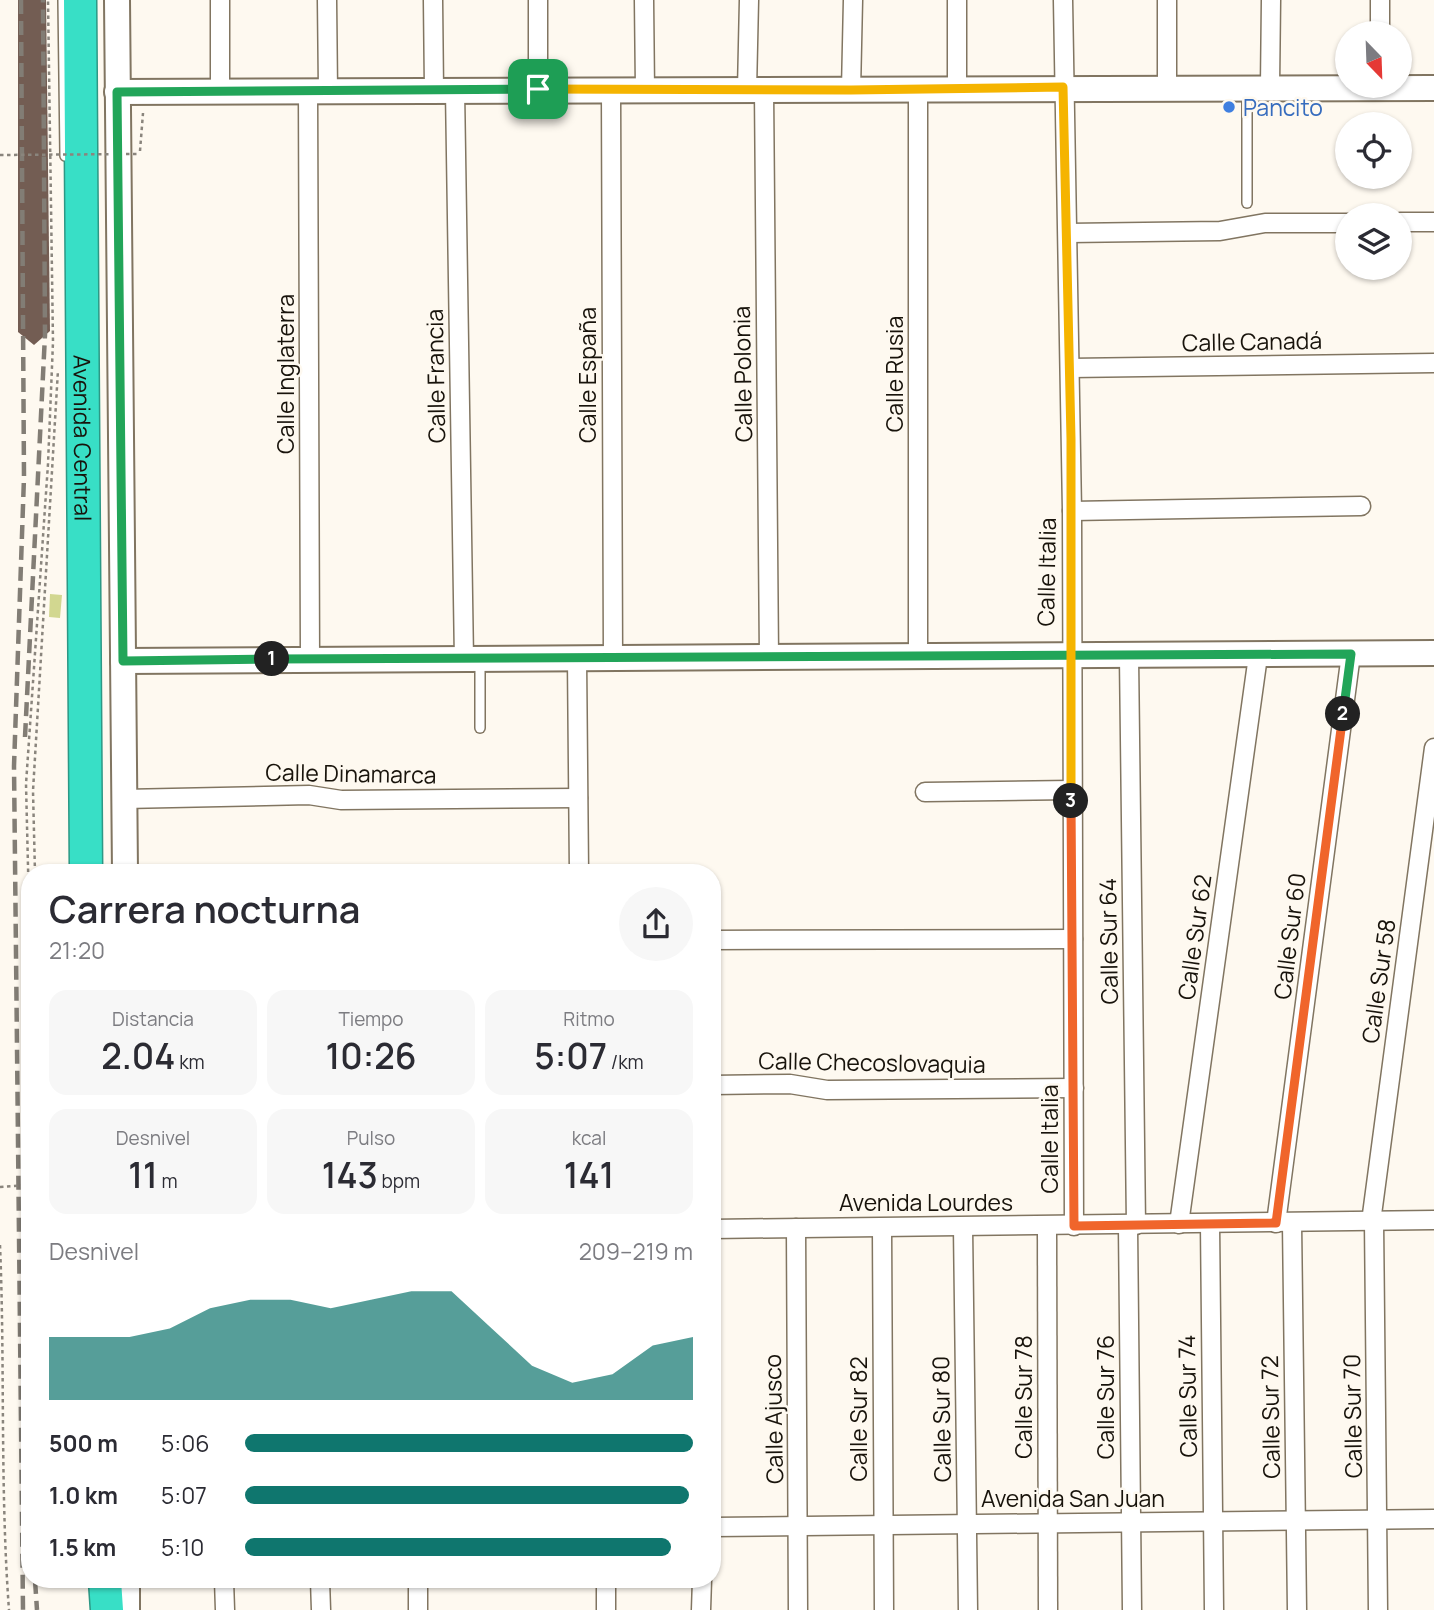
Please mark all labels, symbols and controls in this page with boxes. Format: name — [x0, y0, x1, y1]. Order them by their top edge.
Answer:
north arrow — [1335, 21, 1412, 98]
map controls — [1335, 21, 1412, 280]
pin — [508, 59, 568, 119]
icon: arrive — [519, 70, 557, 108]
place label: Pancito — [1243, 91, 1323, 123]
marker: Pancito — [1221, 99, 1237, 115]
button: locate — [1335, 112, 1412, 189]
button: layers — [1335, 203, 1412, 280]
street label: Calle Inglaterra — [269, 294, 301, 454]
street label: Calle Polonia — [725, 306, 759, 442]
street label: Calle España — [571, 307, 603, 443]
street label: Calle Francia — [418, 309, 452, 443]
street label: Calle Rusia — [878, 316, 910, 432]
street label: Calle Canadá — [1182, 324, 1322, 358]
street label: Avenida Central — [66, 355, 100, 521]
street label: Calle Italia — [1029, 517, 1063, 627]
pin: 1 — [254, 642, 290, 676]
text: 1 — [267, 645, 276, 671]
pin: 2 — [1326, 696, 1360, 732]
text: 2 — [1337, 700, 1348, 726]
street label: Calle Dinamarca — [265, 756, 437, 790]
pin: 3 — [1054, 784, 1088, 818]
text: 3 — [1065, 787, 1076, 813]
street label: Calle Sur 60 — [1265, 871, 1313, 1001]
street label: Calle Sur 62 — [1169, 872, 1219, 1002]
street label: Calle Sur 64 — [1091, 877, 1125, 1005]
text: Carrera nocturna — [49, 882, 360, 934]
button: share — [619, 887, 693, 961]
street label: Calle Sur 58 — [1353, 917, 1403, 1045]
text: 21:20 — [49, 934, 105, 966]
text: Distancia — [112, 1006, 194, 1032]
text: Tiempo — [338, 1006, 404, 1032]
text: Ritmo — [563, 1006, 615, 1032]
text: 2.04 — [101, 1032, 175, 1080]
text: 10:26 — [325, 1032, 417, 1080]
text: 5:07 — [534, 1032, 607, 1080]
street label: Calle Checoslovaquia — [758, 1044, 986, 1080]
text: km — [175, 1049, 205, 1075]
text: /km — [607, 1049, 644, 1075]
street label: Calle Italia — [1033, 1085, 1065, 1193]
text: Desnivel — [116, 1125, 190, 1151]
text: Pulso — [347, 1125, 395, 1151]
text: kcal — [572, 1125, 606, 1151]
text: 11 — [128, 1151, 158, 1199]
text: 143 — [322, 1151, 378, 1199]
text: 141 — [564, 1151, 614, 1199]
text: m — [158, 1168, 178, 1194]
text: bpm — [378, 1168, 420, 1194]
street label: Avenida Lourdes — [839, 1186, 1013, 1218]
text: Desnivel — [49, 1235, 139, 1267]
text: 209–219 m — [579, 1235, 693, 1267]
street label: Calle Sur 74 — [1170, 1334, 1204, 1458]
street label: Calle Sur 78 — [1007, 1335, 1039, 1459]
street label: Calle Sur 76 — [1089, 1335, 1121, 1459]
street label: Calle Ajusco — [756, 1354, 790, 1484]
street label: Calle Sur 70 — [1335, 1354, 1369, 1478]
street label: Calle Sur 72 — [1253, 1355, 1287, 1479]
street label: Calle Sur 82 — [842, 1356, 874, 1482]
street label: Calle Sur 80 — [924, 1356, 958, 1482]
text: 500 m — [49, 1427, 118, 1459]
text: 5:06 — [161, 1427, 209, 1459]
text: 1.0 km — [49, 1479, 118, 1511]
text: 5:07 — [161, 1479, 207, 1511]
street label: Avenida San Juan — [981, 1482, 1165, 1514]
text: 1.5 km — [49, 1531, 116, 1563]
text: 5:10 — [161, 1531, 204, 1563]

